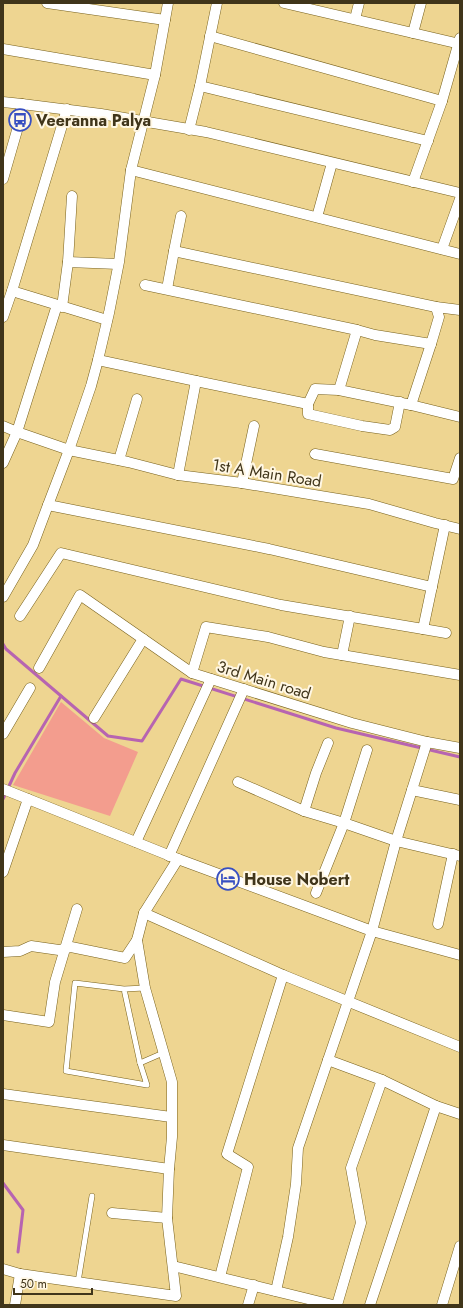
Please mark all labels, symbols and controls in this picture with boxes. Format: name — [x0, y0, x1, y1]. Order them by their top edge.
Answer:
bus stop icon: Veeranna Palya — [7, 107, 33, 133]
place label: Veeranna Palya — [35, 109, 151, 132]
street label: 1st A Main Road — [211, 453, 323, 493]
street label: 3rd Main road — [214, 655, 314, 705]
hotel icon: House Nobert — [215, 866, 241, 892]
place label: House Nobert — [244, 868, 350, 891]
scale bar — [14, 1270, 92, 1296]
text: 50 m — [20, 1275, 47, 1293]

